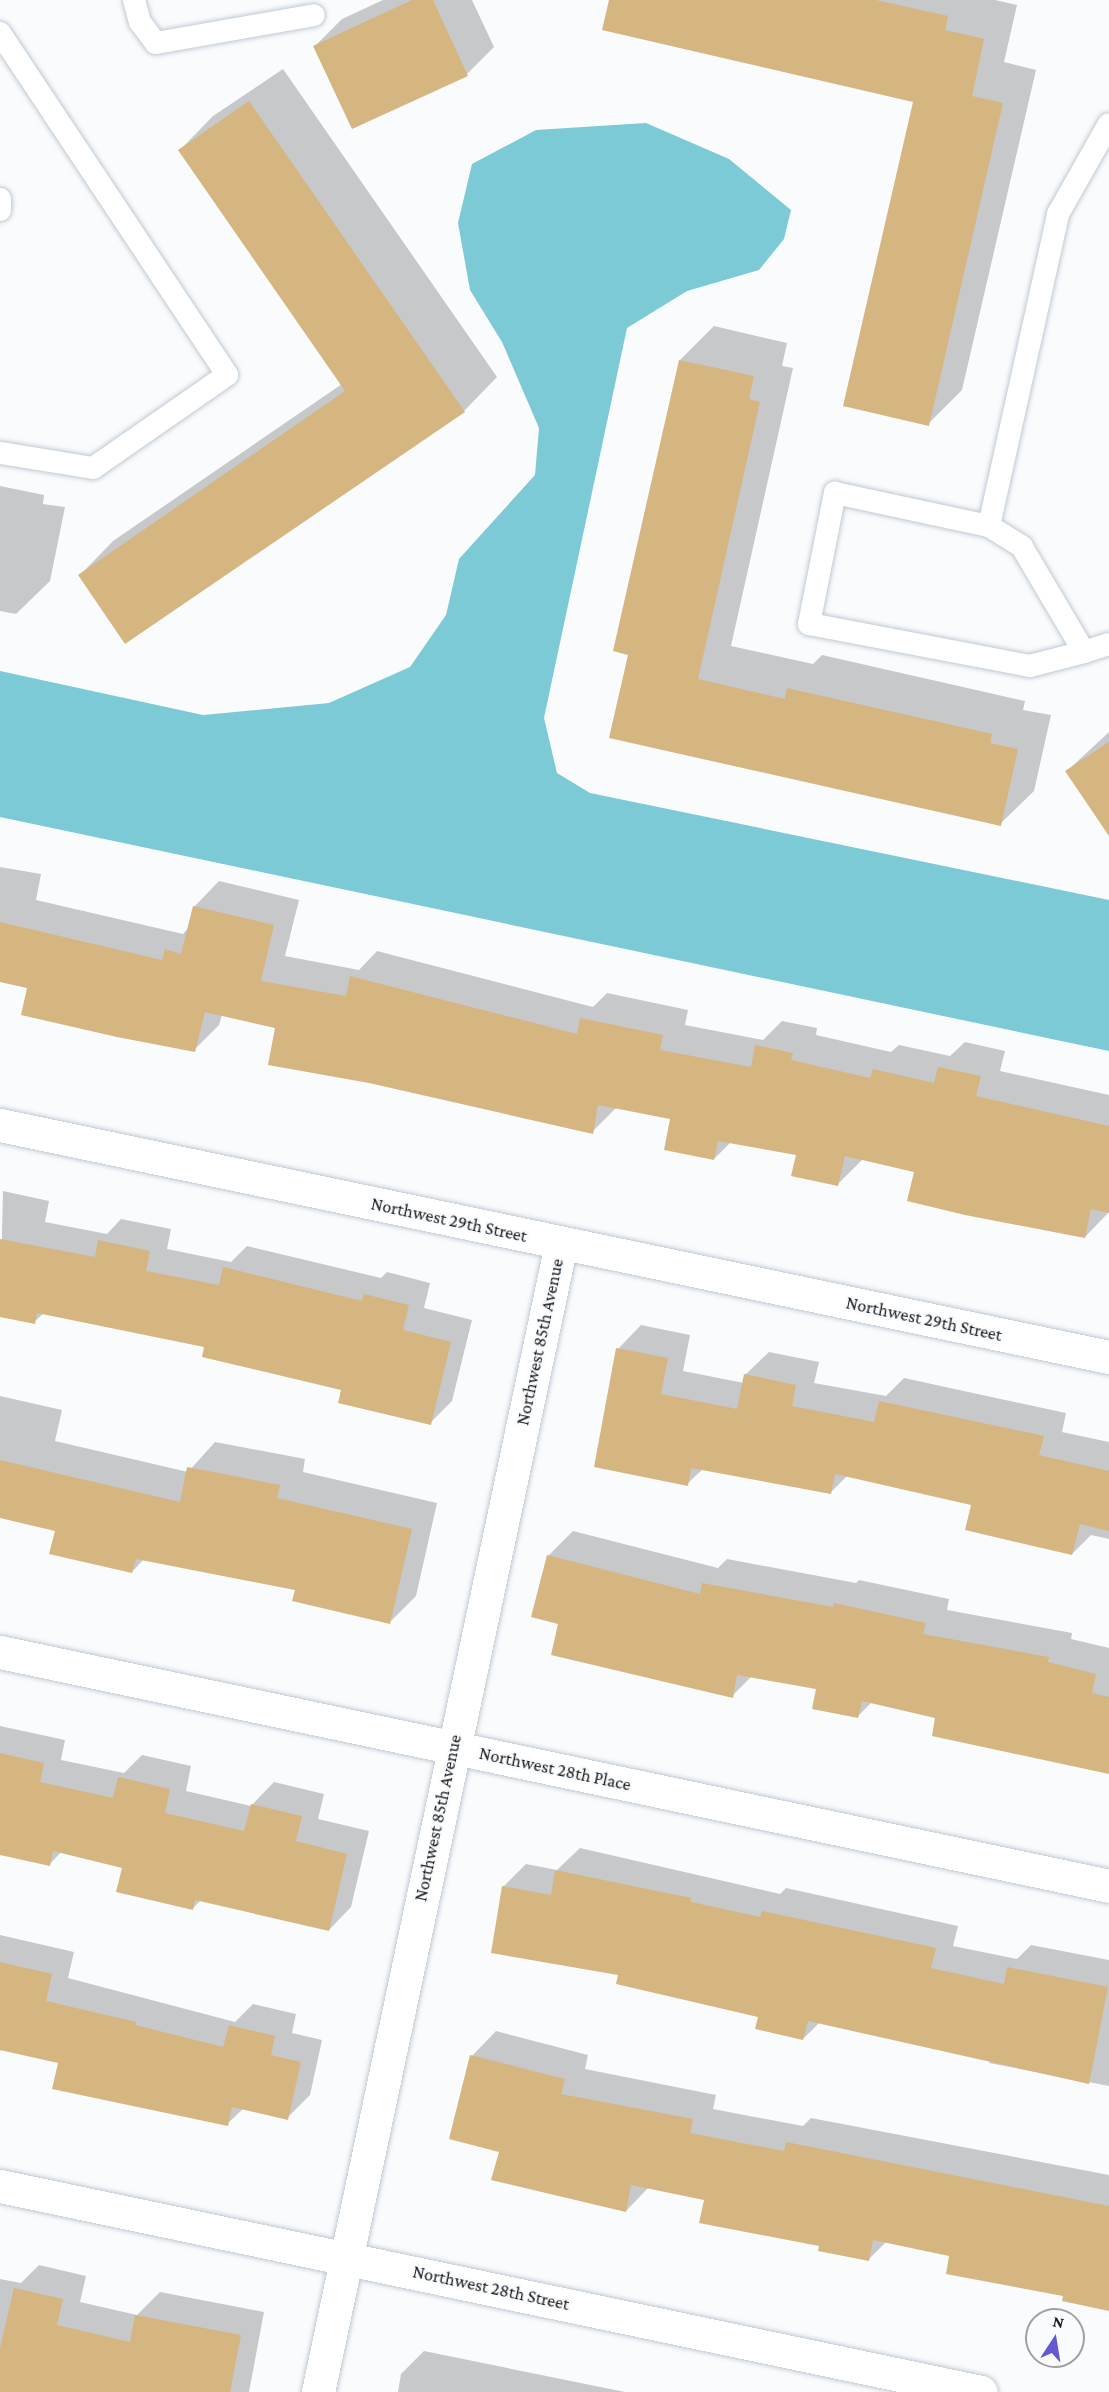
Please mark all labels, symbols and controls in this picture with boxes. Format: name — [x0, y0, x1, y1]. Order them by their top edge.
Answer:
street label: Northwest 29th Street — [369, 1193, 529, 1247]
street label: Northwest 85th Avenue — [512, 1257, 568, 1427]
street label: Northwest 29th Street — [844, 1292, 1004, 1346]
street label: Northwest 85th Avenue — [410, 1733, 466, 1903]
street label: Northwest 28th Place — [477, 1742, 633, 1796]
street label: Northwest 28th Street — [411, 2261, 571, 2315]
north arrow — [1025, 2308, 1085, 2368]
text: N — [1051, 2312, 1066, 2331]

